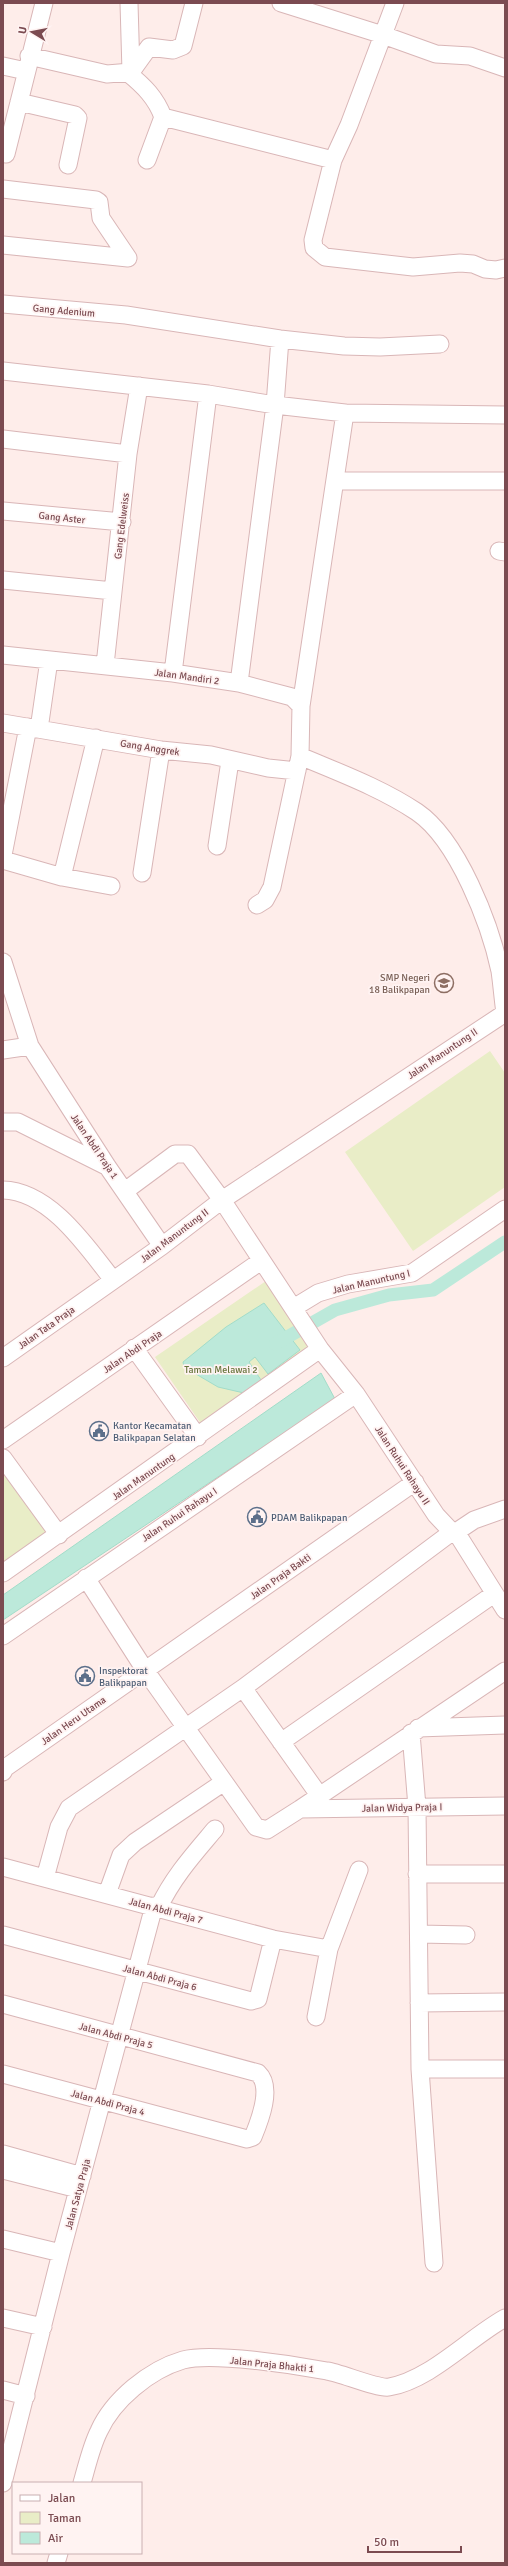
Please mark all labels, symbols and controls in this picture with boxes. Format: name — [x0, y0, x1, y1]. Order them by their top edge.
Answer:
north arrow — [12, 12, 52, 52]
text: U — [16, 26, 30, 35]
street label: Gang Adenium — [32, 302, 96, 320]
street label: Gang Edelweiss — [112, 492, 132, 560]
street label: Gang Aster — [38, 510, 86, 526]
street label: Jalan Mandiri 2 — [153, 666, 220, 688]
street label: Gang Anggrek — [119, 737, 180, 759]
place label: SMP Negeri 18 Balikpapan — [369, 972, 430, 996]
school or university icon: SMP Negeri 18 Balikpapan — [433, 972, 455, 994]
street label: Jalan Manuntung II — [405, 1026, 480, 1082]
street label: Jalan Abdi Praja 1 — [68, 1112, 120, 1182]
street label: Jalan Manuntung II — [138, 1206, 211, 1265]
street label: Jalan Manuntung I — [331, 1267, 411, 1297]
street label: Jalan Tata Praja — [16, 1304, 77, 1352]
street label: Jalan Abdi Praja — [101, 1328, 164, 1376]
park label: Taman Melawai 2 — [184, 1364, 258, 1376]
public building icon: Kantor Kecamatan Balikpapan Selatan — [88, 1420, 110, 1442]
place label: Kantor Kecamatan Balikpapan Selatan — [113, 1420, 196, 1444]
street label: Jalan Ruhui Rahayu II — [372, 1424, 432, 1507]
street label: Jalan Manuntung — [110, 1451, 177, 1503]
street label: Jalan Ruhui Rahayu I — [139, 1485, 220, 1545]
public building icon: PDAM Balikpapan — [246, 1506, 268, 1528]
place label: PDAM Balikpapan — [271, 1512, 347, 1524]
street label: Jalan Praja Bakti — [248, 1551, 313, 1602]
public building icon: Inspektorat Balikpapan — [74, 1665, 96, 1687]
place label: Inspektorat Balikpapan — [99, 1665, 148, 1689]
street label: Jalan Heru Utama — [39, 1694, 108, 1748]
street label: Jalan Widya Praja I — [362, 1801, 442, 1815]
street label: Jalan Abdi Praja 7 — [127, 1895, 204, 1927]
street label: Jalan Abdi Praja 6 — [121, 1962, 198, 1994]
street label: Jalan Abdi Praja 5 — [77, 2020, 154, 2052]
street label: Jalan Abdi Praja 4 — [69, 2087, 147, 2119]
street label: Jalan Satya Praja — [63, 2157, 93, 2231]
street label: Jalan Praja Bhakti 1 — [229, 2355, 315, 2375]
legend — [12, 2482, 142, 2554]
text: Jalan — [48, 2491, 75, 2506]
text: Taman — [48, 2511, 81, 2526]
scale bar — [368, 2528, 461, 2554]
text: Air — [48, 2531, 64, 2546]
text: 50 m — [374, 2535, 399, 2550]

